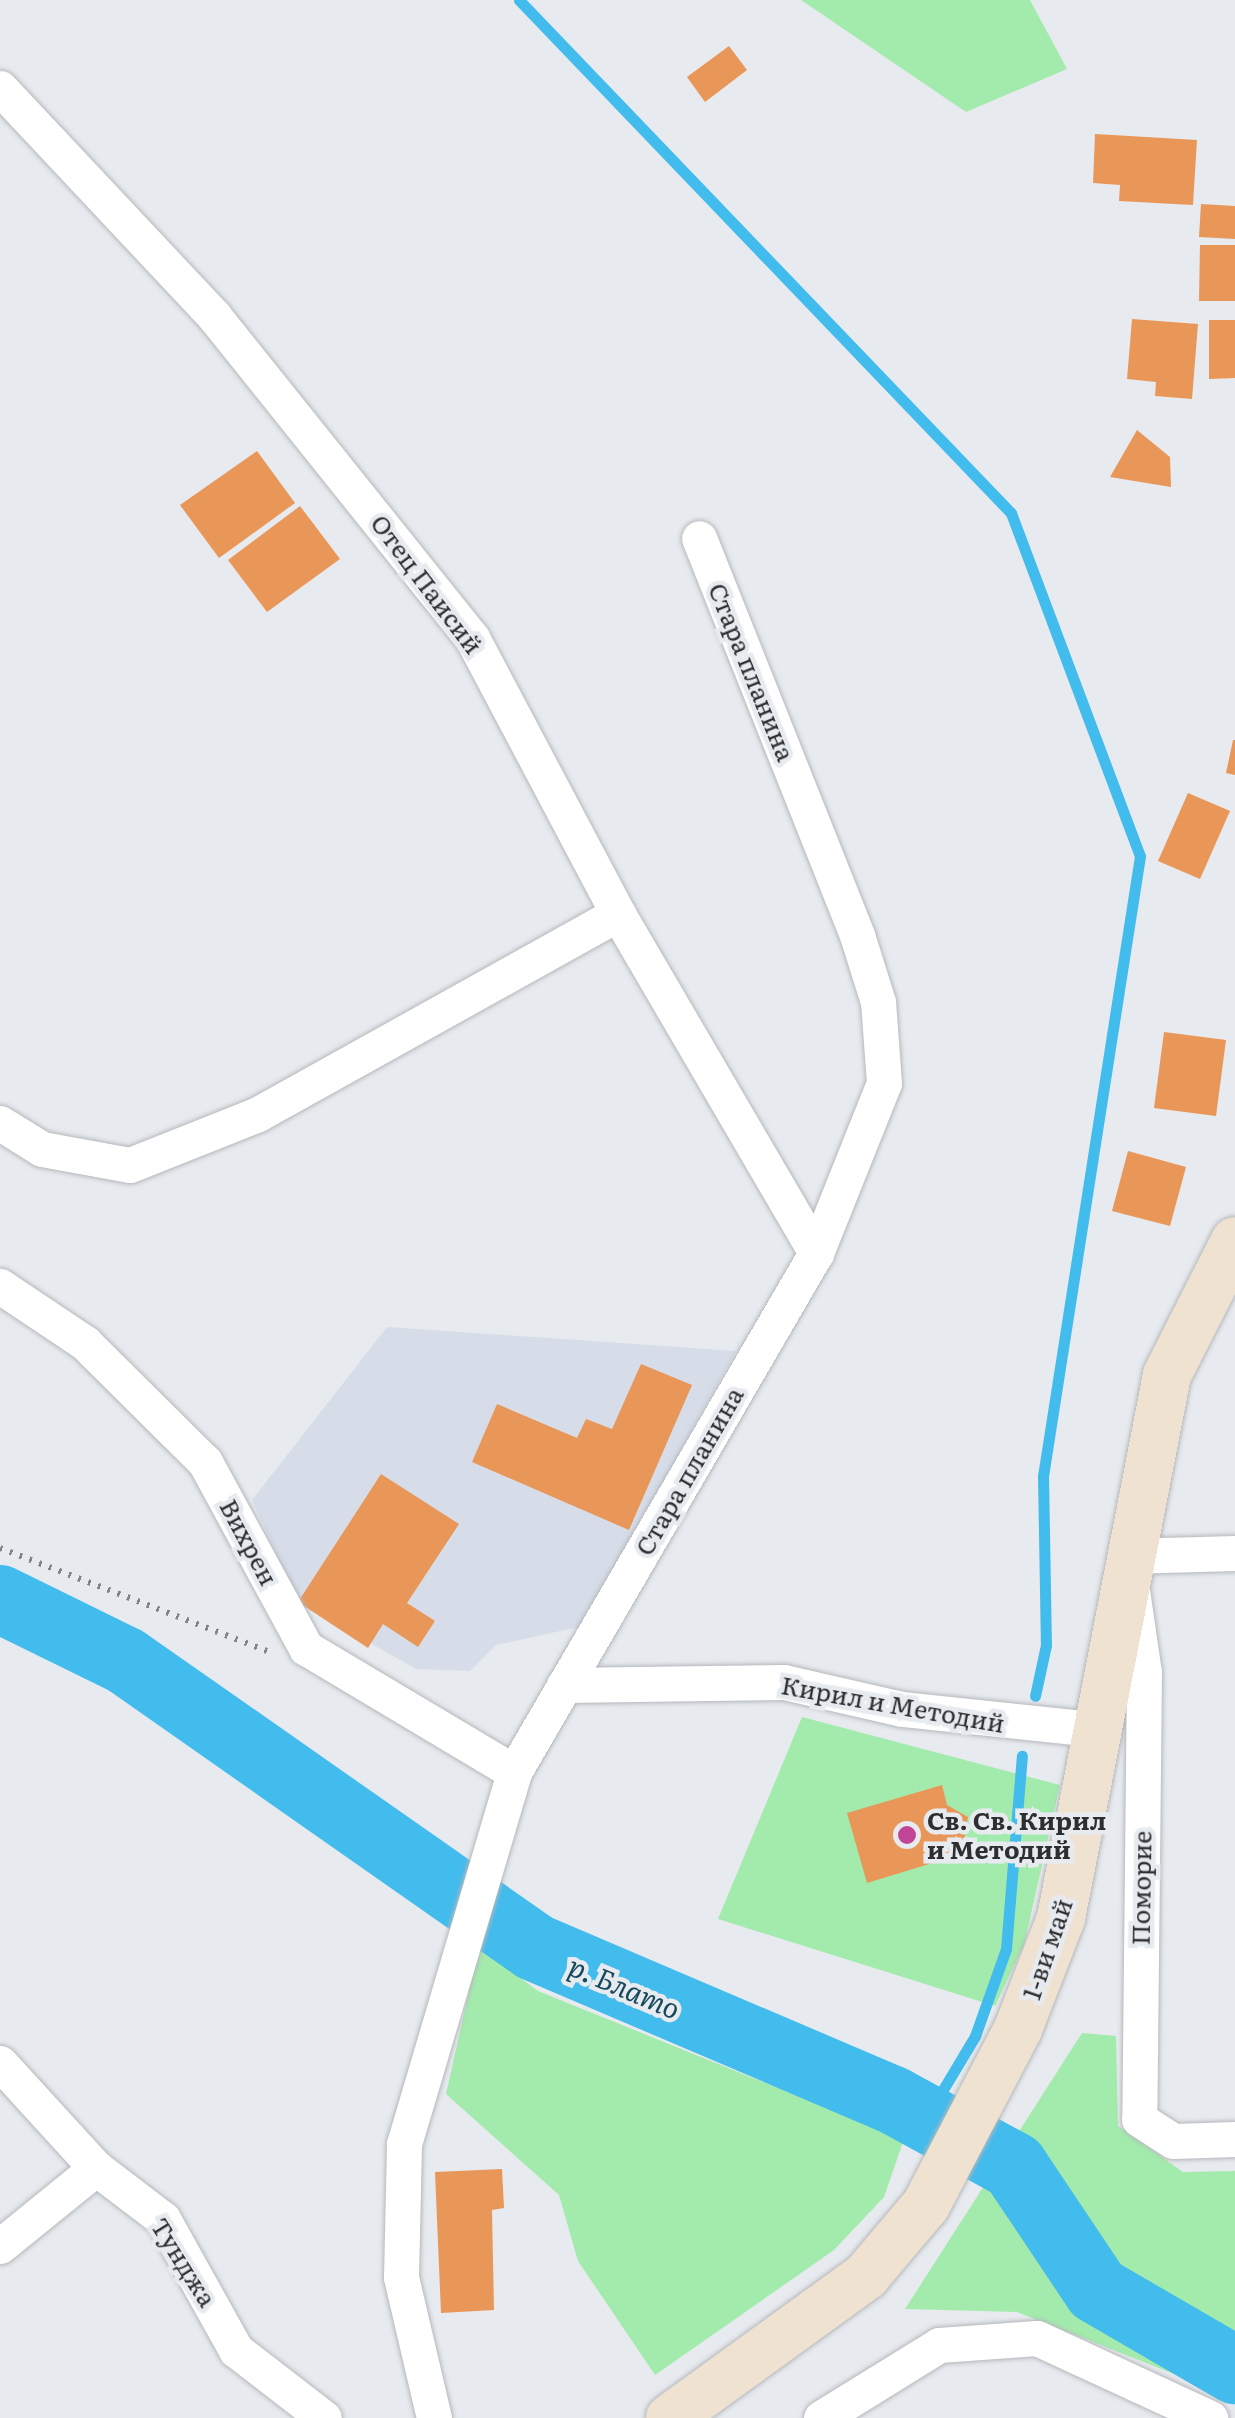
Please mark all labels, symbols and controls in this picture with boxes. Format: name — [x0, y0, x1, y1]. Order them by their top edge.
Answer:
street label: Отец Паисий — [365, 508, 489, 660]
street label: Стара планина — [703, 579, 801, 765]
street label: Стара планина — [629, 1382, 749, 1560]
street label: Вихрен — [214, 1494, 284, 1590]
street label: Кирил и Методий — [779, 1670, 1007, 1738]
place label: Св. Св. Кирил и Методий — [927, 1806, 1106, 1865]
marker: Св. Св. Кирил и Методий — [896, 1824, 918, 1846]
street label: Поморие — [1125, 1830, 1157, 1946]
street label: 1-ви май — [1016, 1895, 1078, 2003]
water label: р. Блато — [564, 1948, 686, 2024]
street label: Тунджа — [145, 2212, 223, 2312]

